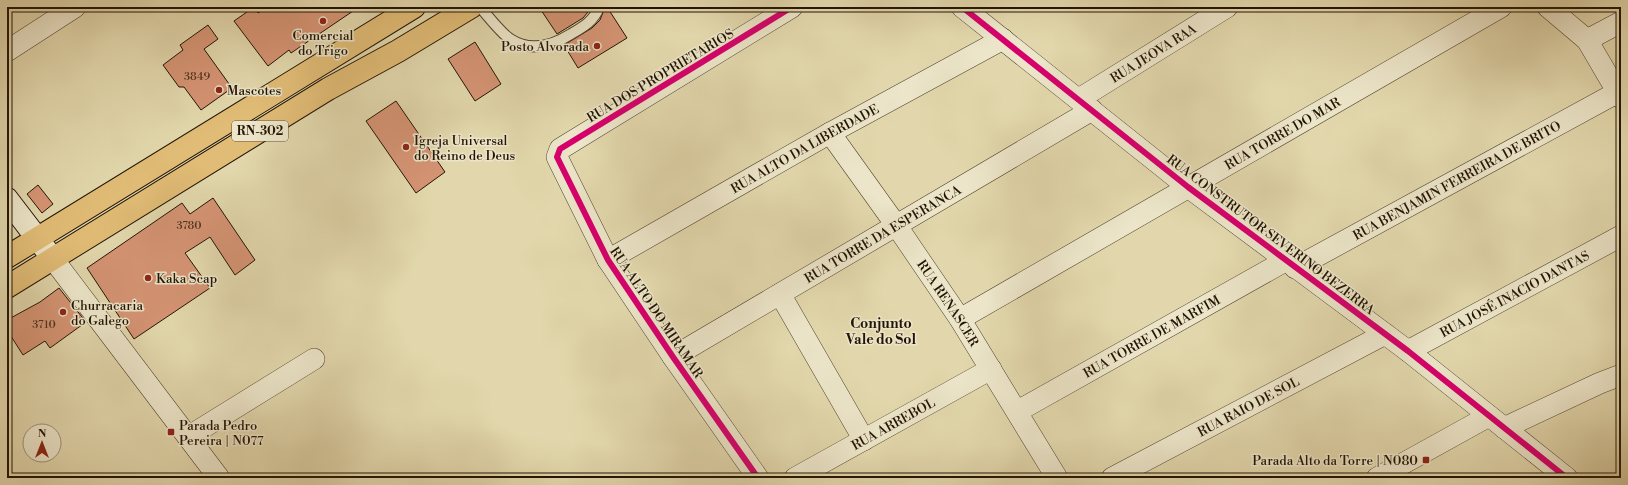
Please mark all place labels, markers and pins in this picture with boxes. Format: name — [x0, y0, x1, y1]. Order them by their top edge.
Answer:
marker: Comercial do Trigo — [318, 16, 328, 26]
place label: Comercial do Trigo — [293, 28, 354, 59]
place label: Posto Alvorada — [501, 39, 589, 55]
marker: Posto Alvorada — [592, 41, 602, 51]
place label: Mascotes — [227, 83, 282, 99]
marker: Mascotes — [214, 85, 224, 95]
place label: Igreja Universal do Reino de Deus — [414, 133, 516, 164]
marker: Igreja Universal do Reino de Deus — [401, 142, 411, 152]
place label: Kaka Scap — [156, 271, 217, 287]
marker: Kaka Scap — [143, 273, 153, 283]
place label: Churracaria do Galego — [71, 298, 143, 329]
marker: Churracaria do Galego — [58, 307, 68, 317]
place label: Parada Pedro Pereira | N077 — [179, 418, 264, 449]
marker: Parada Pedro Pereira | N077 — [166, 427, 176, 437]
place label: Parada Alto da Torre | N080 — [1252, 453, 1418, 469]
marker: Parada Alto da Torre | N080 — [1421, 455, 1431, 465]

